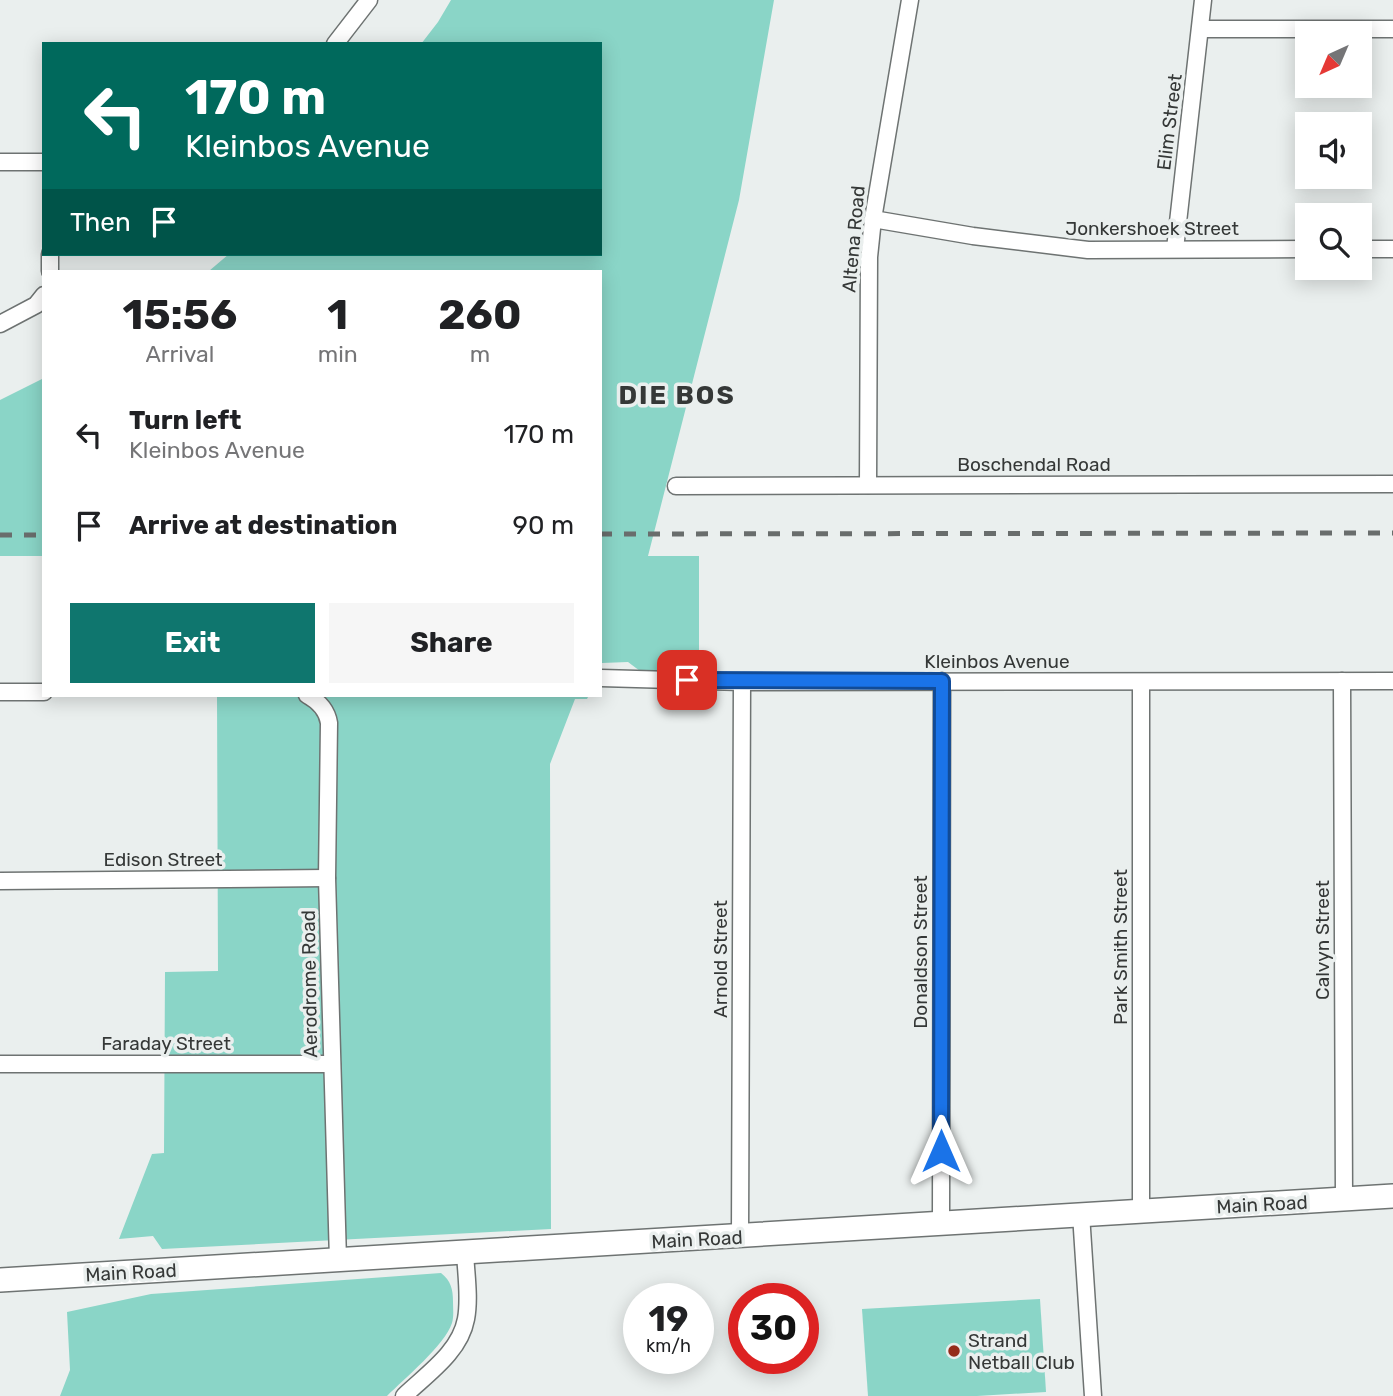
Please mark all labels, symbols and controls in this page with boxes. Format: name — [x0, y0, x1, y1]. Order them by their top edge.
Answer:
north arrow — [1295, 21, 1372, 98]
map controls — [1295, 21, 1372, 280]
text: 170 m — [185, 68, 326, 126]
icon: left — [70, 70, 161, 161]
street label: Elim Street — [1152, 72, 1187, 172]
button: sound — [1295, 112, 1372, 189]
text: Kleinbos Avenue — [185, 127, 430, 165]
street label: Altena Road — [837, 185, 870, 293]
icon: arrive — [145, 203, 183, 241]
button: search — [1295, 203, 1372, 280]
text: Then — [70, 207, 131, 238]
street label: Jonkershoek Street — [1065, 217, 1239, 240]
text: 15:56 — [123, 290, 237, 340]
text: 1 — [327, 290, 348, 340]
text: 260 — [438, 290, 521, 340]
text: Arrival — [145, 340, 214, 368]
text: min — [318, 340, 358, 368]
text: m — [470, 340, 490, 368]
district label: DIE BOS — [618, 380, 736, 411]
text: Turn left — [129, 405, 241, 436]
icon: left — [70, 416, 108, 454]
text: 170 m — [504, 419, 574, 450]
text: Kleinbos Avenue — [129, 436, 305, 464]
street label: Boschendal Road — [957, 453, 1111, 476]
icon: arrive — [70, 507, 108, 545]
text: Arrive at destination — [129, 510, 397, 541]
text: 90 m — [513, 510, 574, 541]
button: Exit — [70, 603, 315, 683]
button: Share — [329, 603, 574, 683]
pin — [657, 650, 717, 710]
street label: Kleinbos Avenue — [924, 650, 1070, 673]
icon: arrive — [668, 661, 706, 699]
street label: Edison Street — [103, 848, 223, 871]
street label: Park Smith Street — [1109, 868, 1132, 1025]
street label: Donaldson Street — [909, 875, 932, 1029]
street label: Calvyn Street — [1311, 879, 1334, 1000]
street label: Arnold Street — [709, 899, 732, 1018]
street label: Aerodrome Road — [297, 910, 322, 1058]
street label: Faraday Street — [101, 1032, 231, 1055]
position arrow — [904, 1114, 978, 1188]
street label: Main Road — [1216, 1191, 1308, 1218]
street label: Main Road — [651, 1226, 743, 1253]
street label: Main Road — [85, 1259, 177, 1286]
speed limit sign: 30 — [728, 1283, 819, 1374]
text: 19 — [649, 1298, 688, 1340]
place label: Strand Netball Club — [968, 1329, 1075, 1374]
text: km/h — [646, 1335, 691, 1357]
marker: Strand Netball Club — [946, 1343, 962, 1359]

